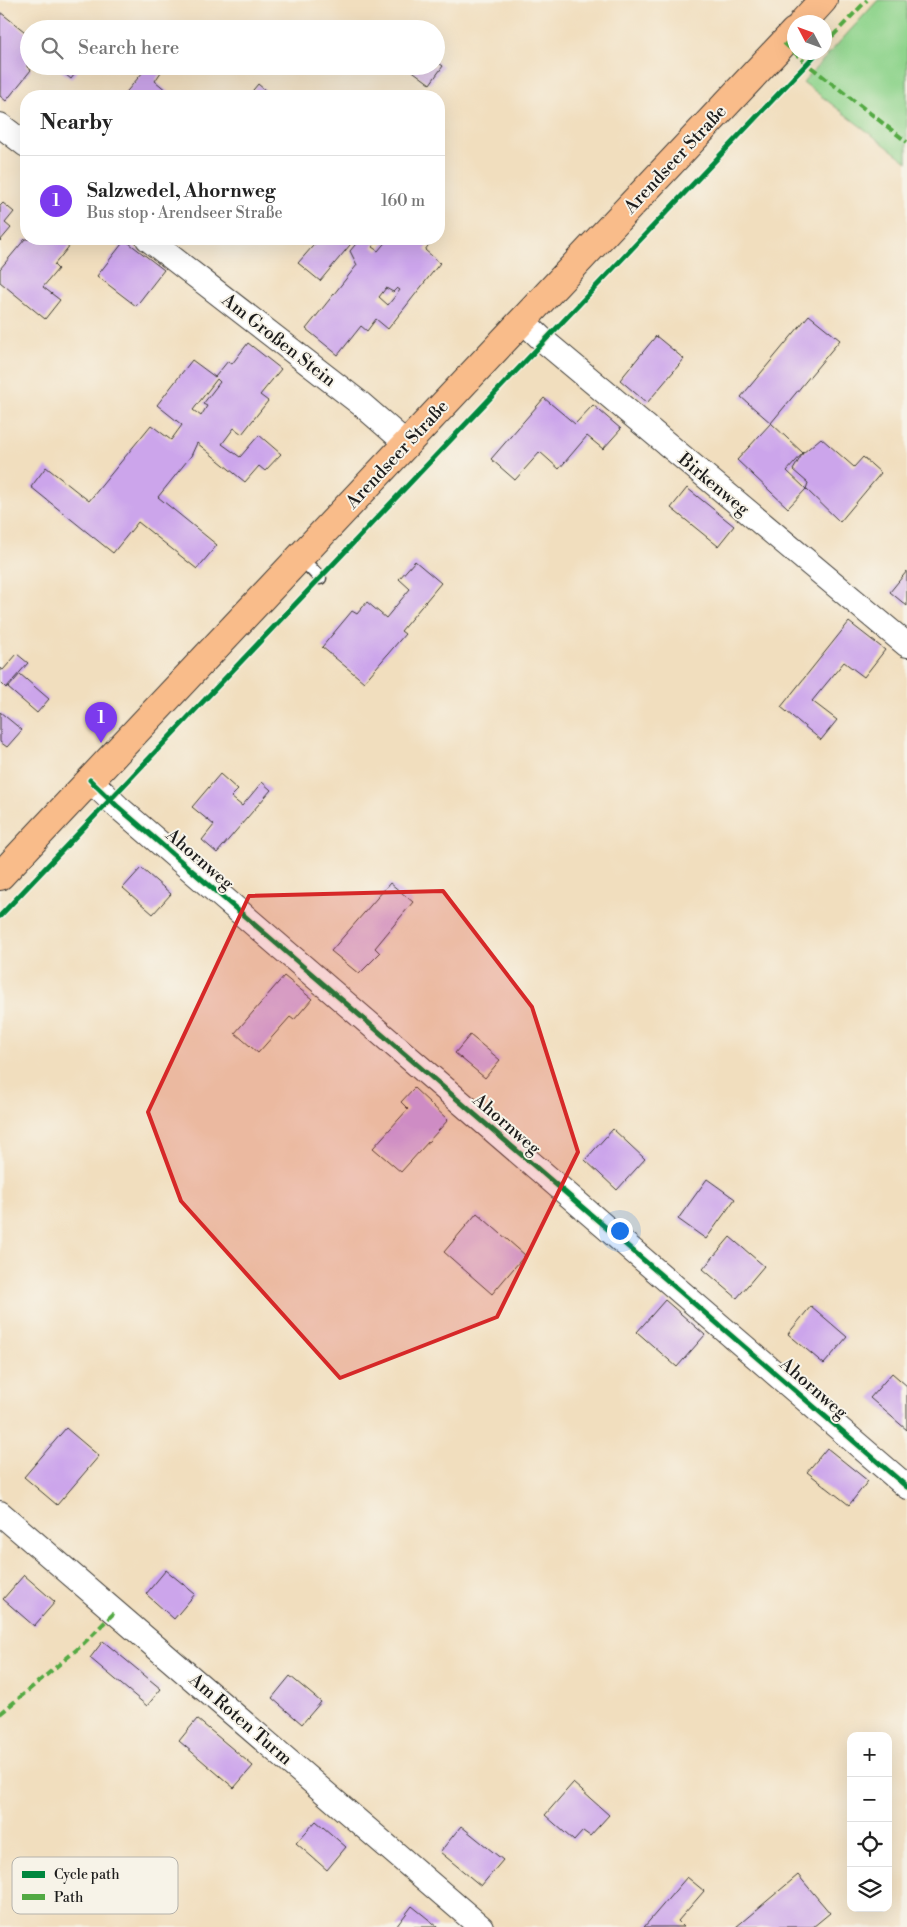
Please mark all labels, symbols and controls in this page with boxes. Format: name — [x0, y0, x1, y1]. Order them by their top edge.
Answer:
north arrow — [787, 15, 832, 60]
search box — [20, 20, 445, 75]
icon: search — [38, 34, 66, 62]
text: Search here — [78, 36, 179, 60]
street label: Arendseer Straße — [618, 100, 732, 219]
text: Nearby — [40, 110, 113, 136]
text: Salzwedel, Ahornweg — [87, 179, 276, 203]
text: 1 — [52, 191, 60, 211]
text: 160 m — [381, 191, 425, 211]
text: Bus stop · Arendseer Straße — [87, 203, 282, 223]
street label: Am Großen Stein — [216, 288, 341, 392]
street label: Arendseer Straße — [340, 395, 454, 514]
street label: Birkenweg — [673, 447, 754, 521]
pin: 1 — [85, 702, 117, 743]
street label: Ahornweg — [160, 823, 239, 896]
street label: Ahornweg — [467, 1088, 546, 1161]
your location — [607, 1218, 633, 1244]
street label: Ahornweg — [774, 1352, 853, 1425]
street label: Am Roten Turm — [184, 1668, 297, 1771]
map controls — [847, 1732, 892, 1912]
button: + — [847, 1732, 892, 1777]
button: − — [847, 1777, 892, 1822]
button: locate — [847, 1822, 892, 1867]
legend — [12, 1857, 178, 1914]
text: Cycle path — [54, 1866, 120, 1884]
button: layers — [847, 1867, 892, 1912]
text: Path — [54, 1889, 84, 1907]

